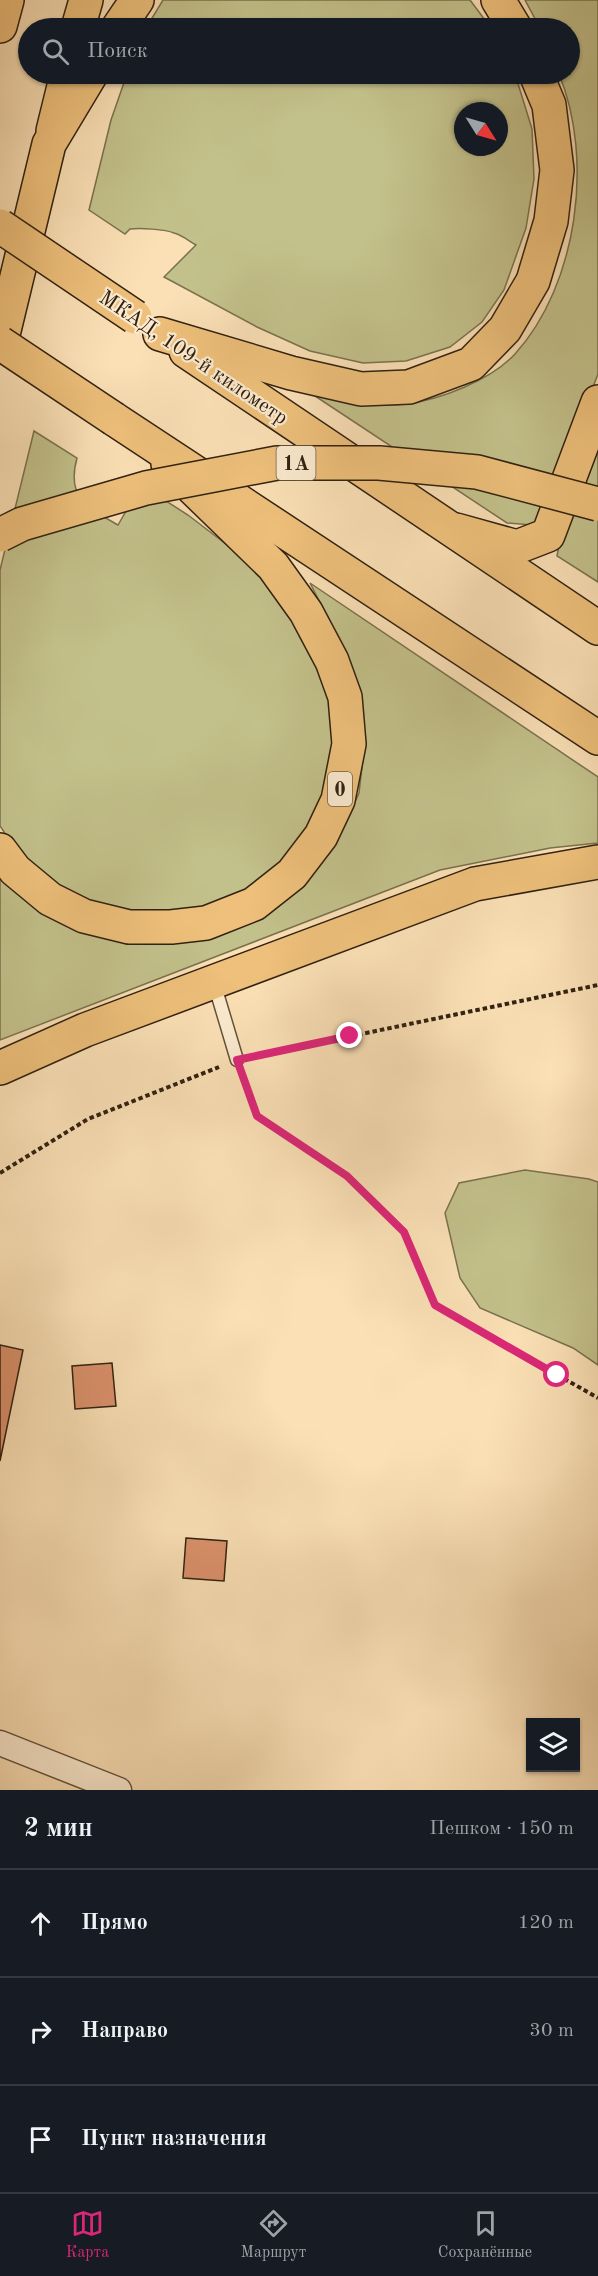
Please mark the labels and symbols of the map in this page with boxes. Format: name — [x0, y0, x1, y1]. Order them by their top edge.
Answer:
north arrow — [454, 102, 508, 156]
street label: МКАД, 109-й километр — [95, 287, 291, 429]
road number: 1A — [276, 446, 316, 480]
road number: 0 — [328, 772, 352, 806]
route end — [336, 1022, 362, 1048]
route start — [543, 1361, 569, 1387]

